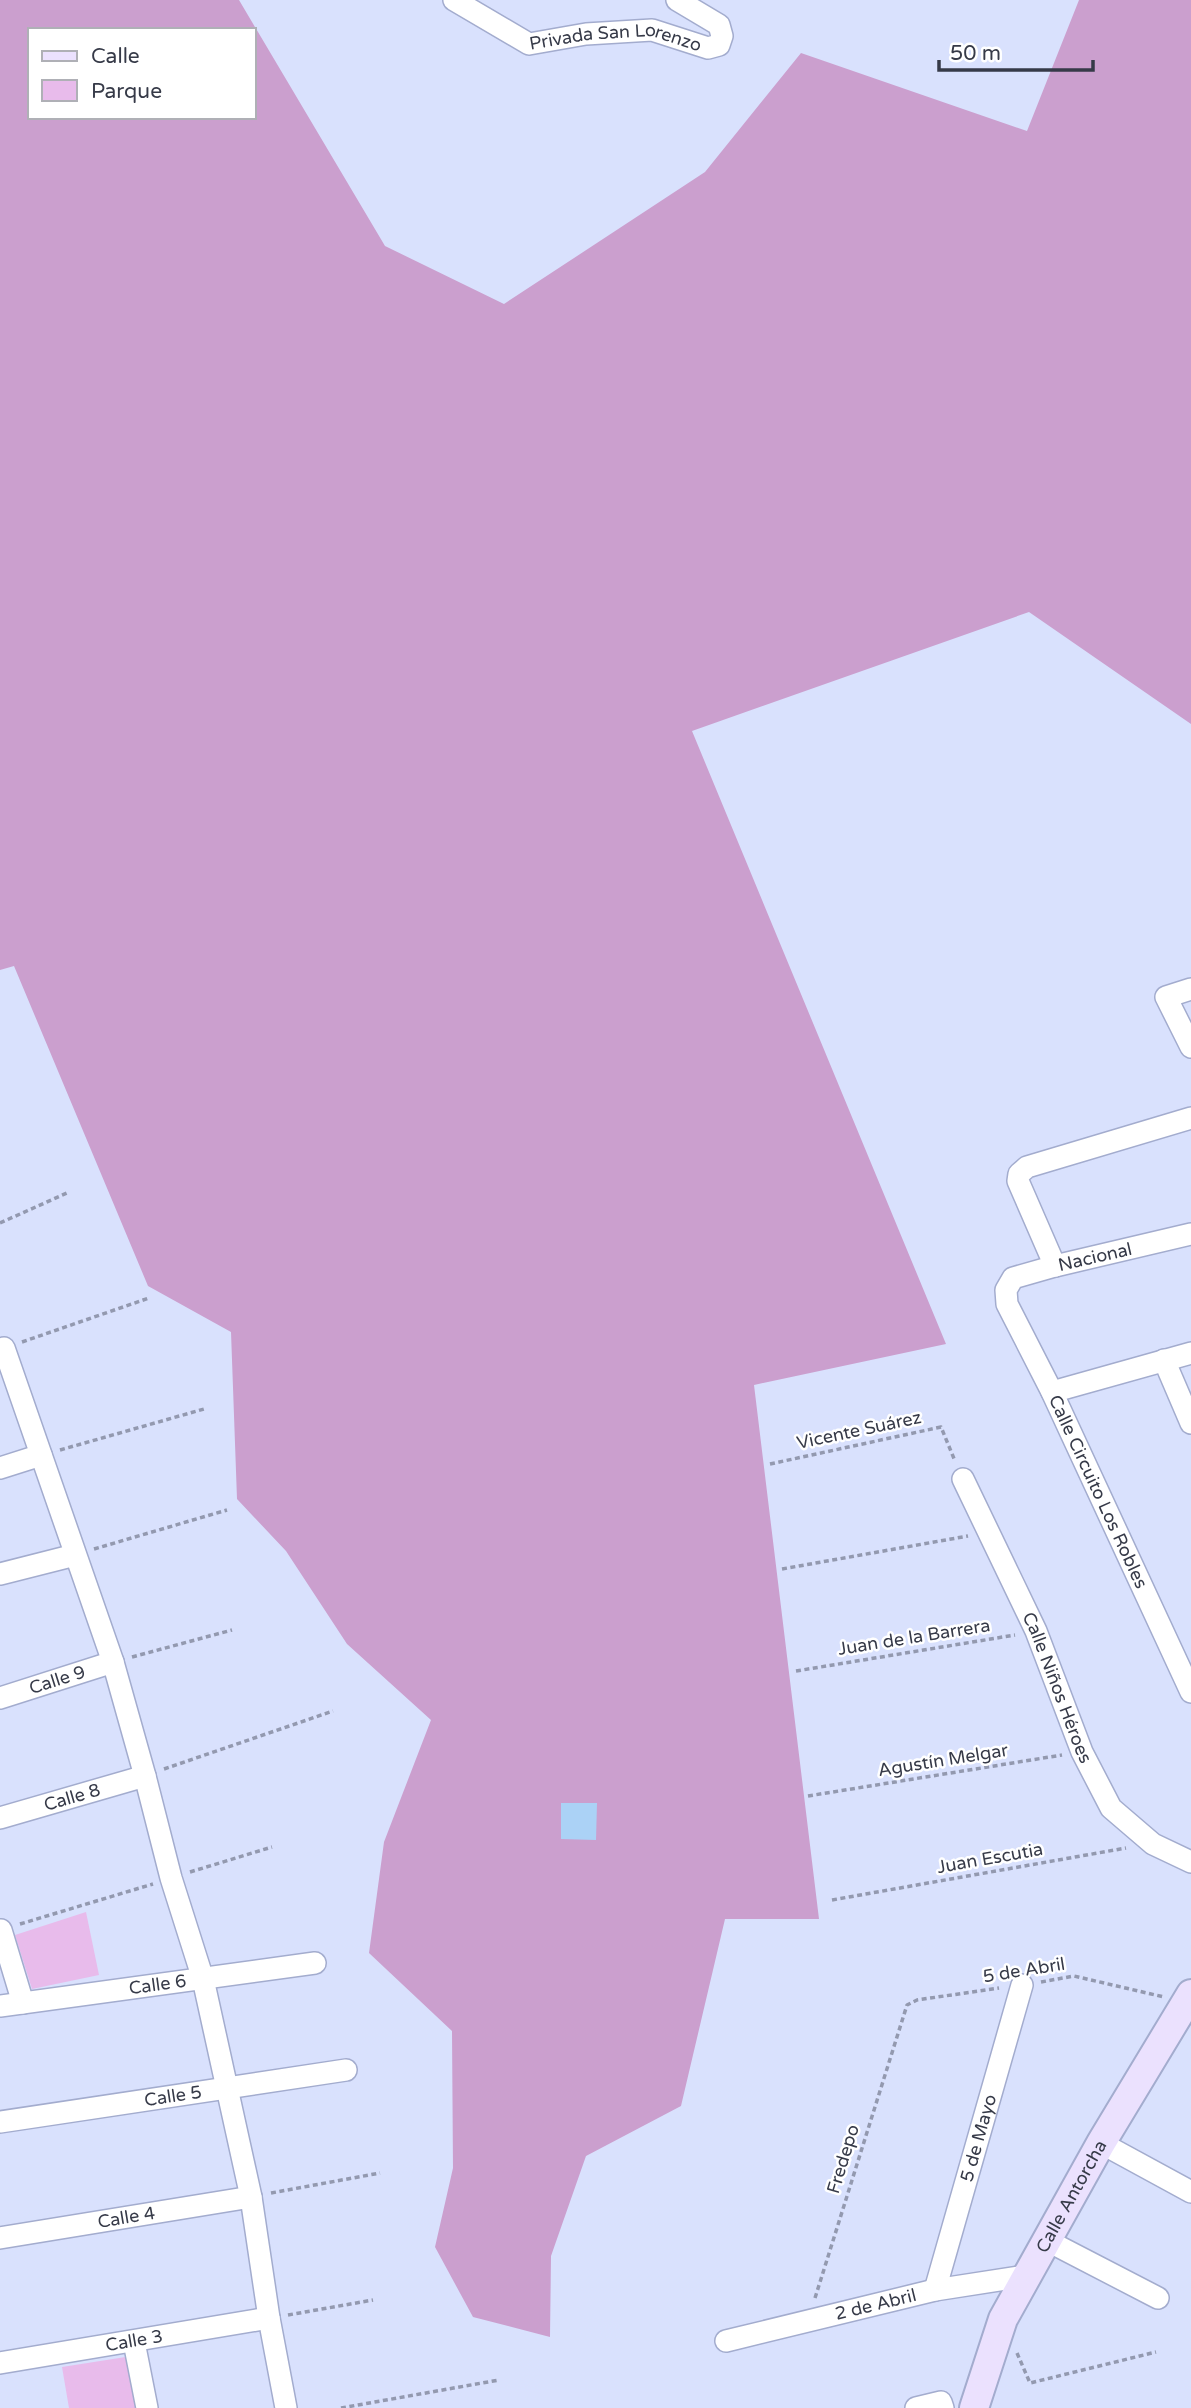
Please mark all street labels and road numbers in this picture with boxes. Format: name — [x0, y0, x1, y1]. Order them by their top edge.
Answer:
street label: Privada San Lorenzo — [528, 19, 704, 56]
street label: Nacional — [1056, 1238, 1134, 1276]
street label: Calle Circuito Los Robles — [1044, 1391, 1152, 1592]
street label: Vicente Suárez — [795, 1406, 923, 1454]
street label: Calle Niños Héroes — [1017, 1608, 1097, 1767]
street label: Juan de la Barrera — [836, 1614, 992, 1660]
street label: Calle 9 — [26, 1661, 88, 1699]
street label: Agustín Melgar — [876, 1739, 1010, 1781]
street label: Calle 8 — [41, 1779, 103, 1816]
street label: Juan Escutia — [935, 1838, 1045, 1878]
street label: 5 de Abril — [981, 1953, 1067, 1987]
street label: Calle 6 — [127, 1970, 188, 1999]
street label: Calle 5 — [143, 2081, 203, 2111]
street label: 5 de Mayo — [955, 2092, 1001, 2184]
street label: Fredepo — [822, 2122, 864, 2196]
street label: Calle Antorcha — [1031, 2136, 1111, 2257]
street label: Calle 4 — [96, 2202, 157, 2233]
street label: 2 de Abril — [833, 2284, 918, 2325]
street label: Calle 3 — [104, 2325, 164, 2356]

